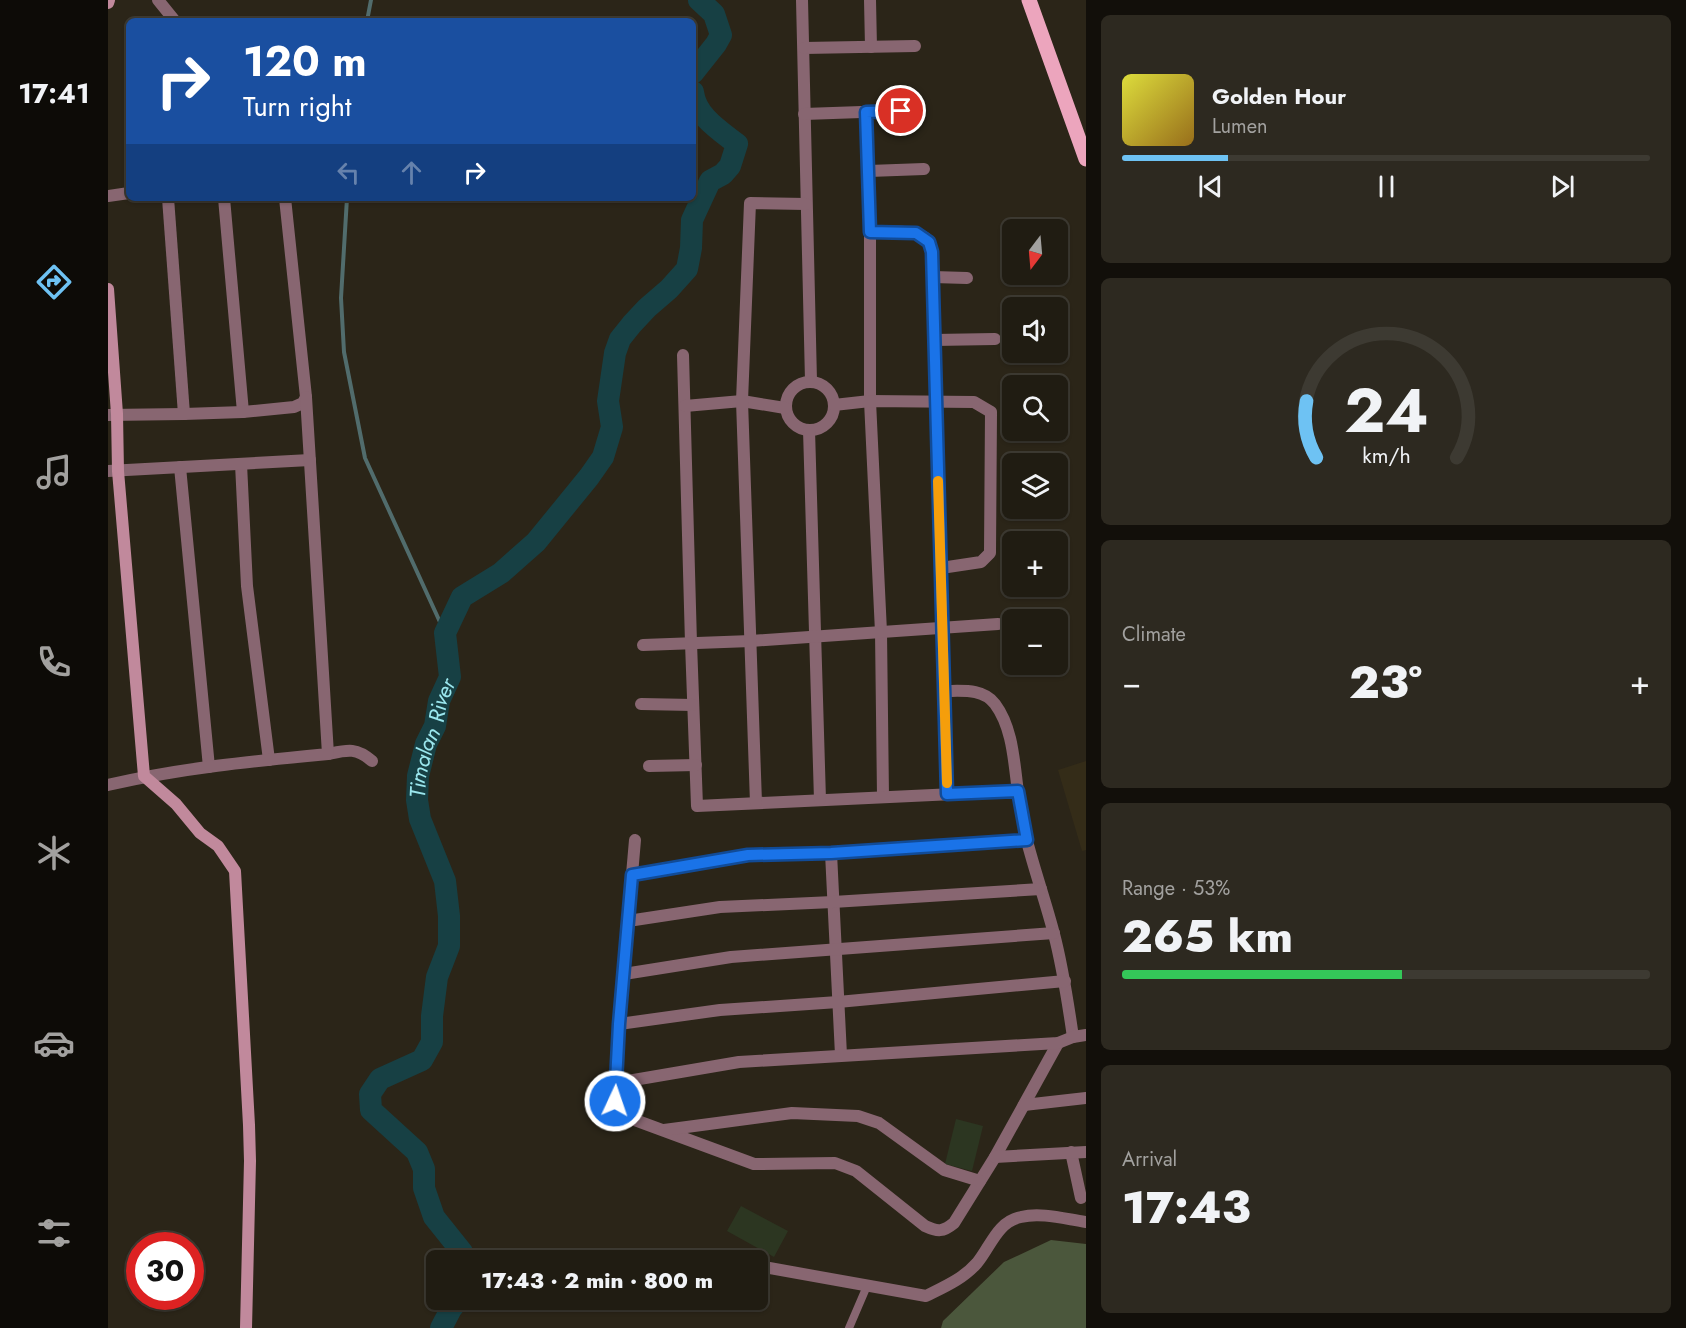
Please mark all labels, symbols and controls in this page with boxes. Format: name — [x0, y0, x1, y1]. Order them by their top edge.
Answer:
text: 120 m — [243, 31, 367, 92]
icon: right — [144, 42, 222, 120]
text: 17:41 — [18, 74, 90, 113]
text: Golden Hour — [1212, 80, 1346, 112]
pin — [875, 85, 926, 136]
text: Turn right — [243, 87, 351, 126]
icon: arrive — [884, 94, 917, 127]
text: Lumen — [1212, 112, 1268, 141]
icon: left — [332, 156, 365, 189]
icon: ahead — [395, 156, 428, 189]
icon: right — [458, 156, 491, 189]
icon: previous — [1194, 170, 1227, 203]
icon: pause — [1370, 170, 1403, 203]
icon: next — [1546, 170, 1579, 203]
north arrow — [1002, 219, 1068, 285]
map controls — [1002, 219, 1068, 675]
icon: directions — [33, 261, 75, 303]
button: sound — [1002, 297, 1068, 363]
text: 24 — [1344, 366, 1428, 456]
button: search — [1002, 375, 1068, 441]
text: km/h — [1362, 441, 1410, 472]
icon: music — [33, 451, 75, 493]
button: layers — [1002, 453, 1068, 519]
button: + — [1002, 531, 1068, 597]
button: − — [1002, 609, 1068, 675]
text: Climate — [1122, 620, 1186, 649]
icon: phone — [33, 641, 75, 683]
text: 23° — [1349, 650, 1422, 715]
text: − — [1122, 659, 1141, 706]
text: + — [1630, 659, 1650, 706]
water label: Timalan River — [401, 671, 464, 799]
icon: climate — [33, 832, 75, 874]
text: Range · 53% — [1122, 874, 1230, 903]
text: 265 km — [1122, 904, 1293, 969]
icon: car — [33, 1022, 75, 1064]
position arrow — [583, 1069, 647, 1133]
text: Arrival — [1122, 1145, 1177, 1174]
text: 17:43 — [1122, 1175, 1251, 1240]
icon: filters — [33, 1212, 75, 1254]
speed limit sign: 30 — [126, 1232, 204, 1310]
text: 17:43 · 2 min · 800 m — [481, 1264, 713, 1296]

